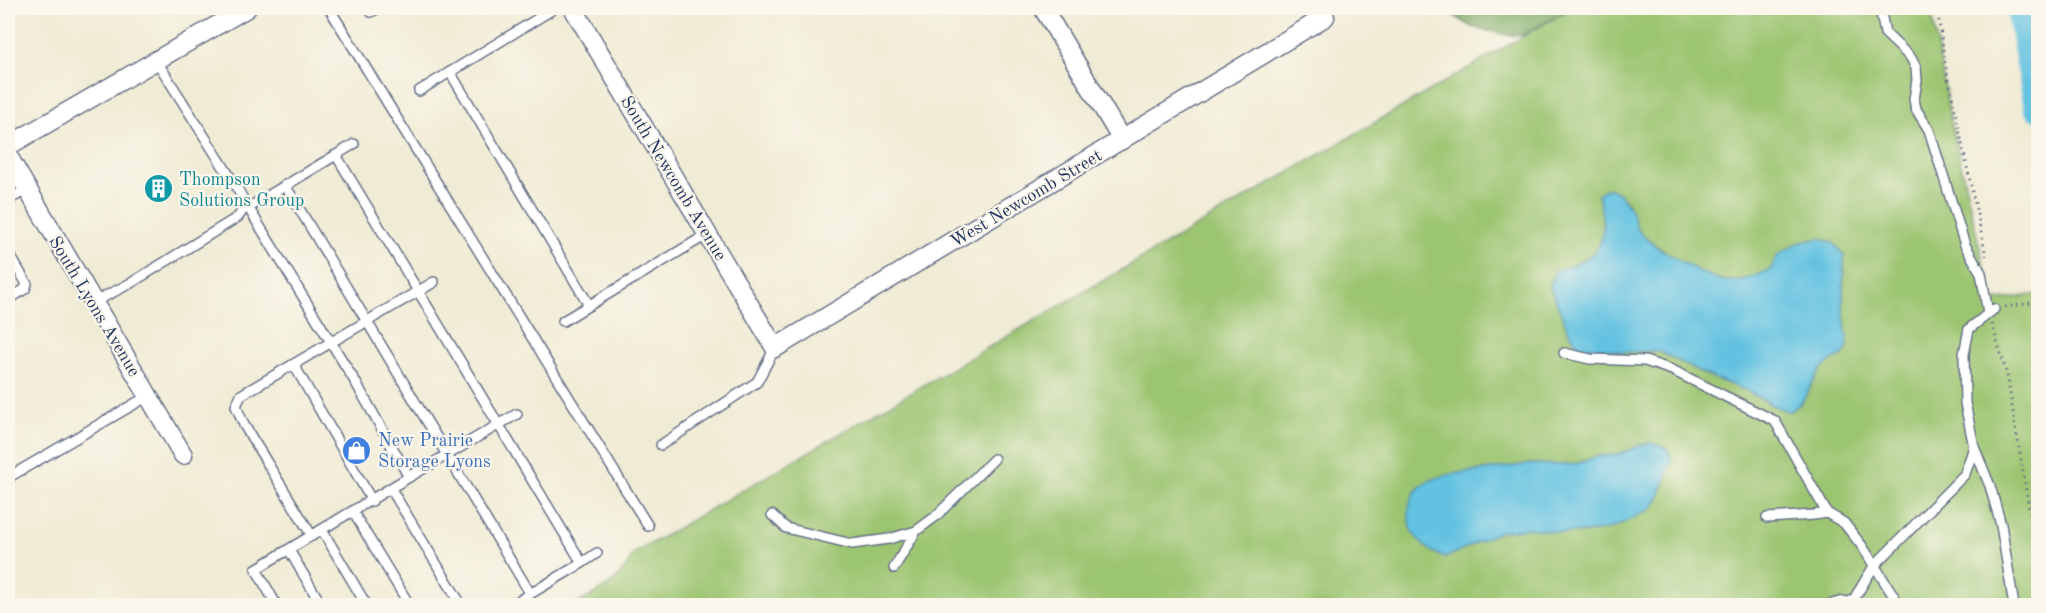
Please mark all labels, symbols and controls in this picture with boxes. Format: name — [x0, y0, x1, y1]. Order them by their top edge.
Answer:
street label: South Newcomb Avenue — [617, 93, 729, 264]
street label: West Newcomb Street — [948, 147, 1105, 251]
place label: Thompson Solutions Group — [179, 171, 304, 210]
building icon: Thompson Solutions Group — [142, 173, 174, 205]
street label: South Lyons Avenue — [45, 233, 143, 380]
place label: New Prairie Storage Lyons — [378, 432, 491, 471]
shop icon: New Prairie Storage Lyons — [341, 434, 373, 466]

